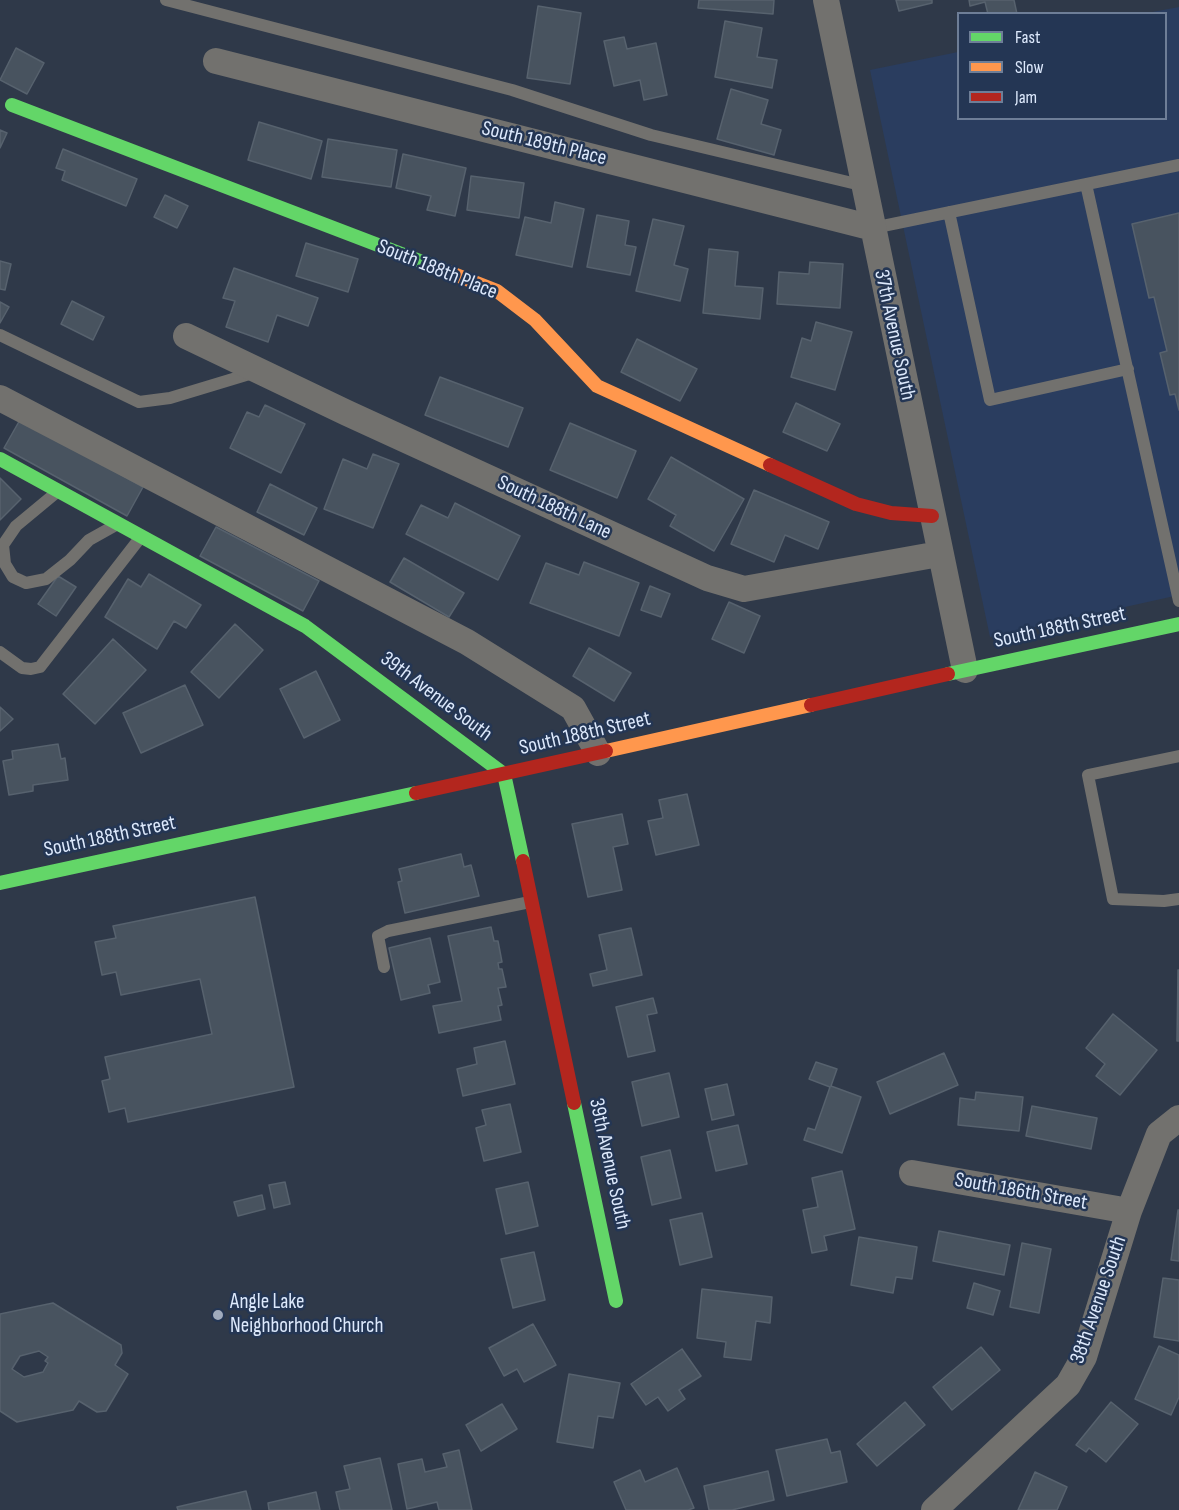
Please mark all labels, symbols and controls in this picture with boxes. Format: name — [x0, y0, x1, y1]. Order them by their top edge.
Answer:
legend — [957, 12, 1167, 120]
text: Fast — [1015, 27, 1040, 48]
text: Slow — [1015, 57, 1044, 78]
text: Jam — [1015, 87, 1037, 108]
street label: South 189th Place — [479, 116, 609, 172]
street label: South 188th Place — [373, 234, 501, 306]
street label: 37th Avenue South — [868, 267, 920, 403]
street label: South 188th Lane — [493, 471, 615, 545]
street label: South 188th Street — [992, 602, 1128, 654]
street label: 39th Avenue South — [375, 647, 497, 747]
street label: South 188th Street — [517, 707, 653, 761]
street label: South 188th Street — [42, 811, 178, 863]
street label: 39th Avenue South — [583, 1096, 635, 1232]
street label: South 186th Street — [953, 1168, 1089, 1216]
street label: 38th Avenue South — [1065, 1233, 1133, 1367]
place label: Angle Lake Neighborhood Church — [230, 1290, 383, 1340]
marker: Angle Lake Neighborhood Church — [211, 1308, 225, 1322]

